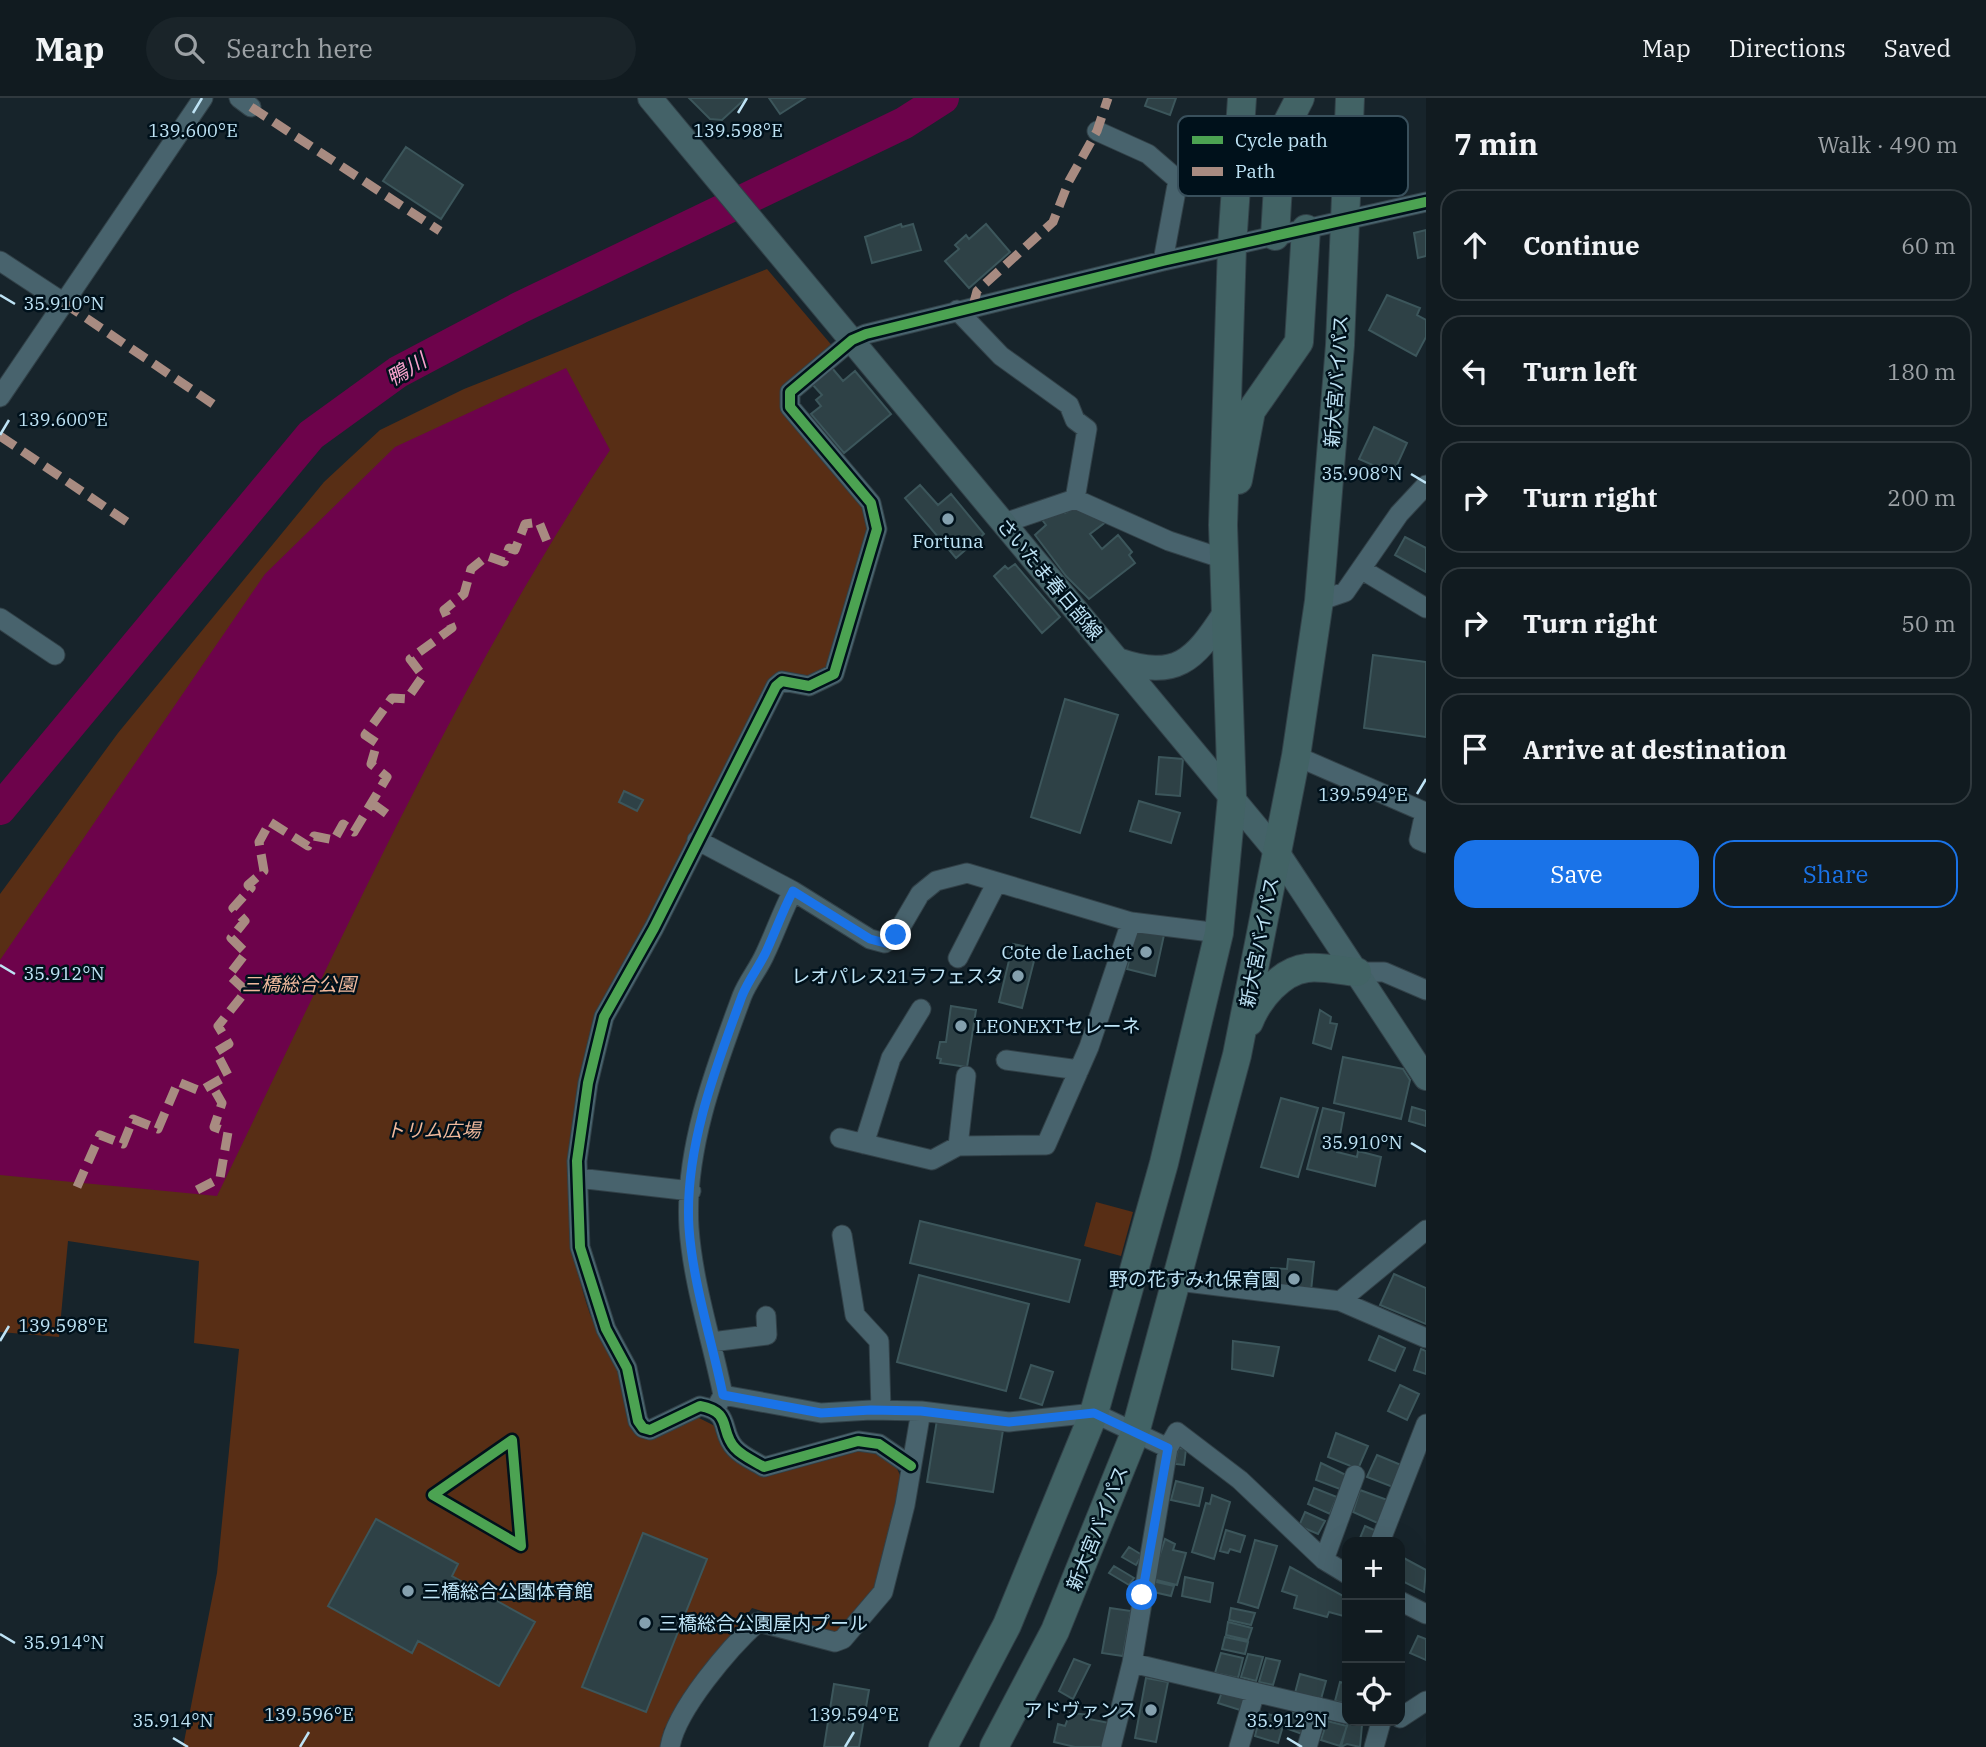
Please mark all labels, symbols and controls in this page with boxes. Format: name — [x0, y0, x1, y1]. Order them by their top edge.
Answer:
search box — [146, 17, 636, 80]
text: Map — [35, 27, 104, 70]
icon: search — [170, 29, 208, 67]
text: Search here — [226, 31, 373, 65]
text: Map — [1642, 32, 1691, 64]
text: Directions — [1729, 32, 1846, 64]
text: Saved — [1884, 32, 1951, 64]
legend — [1178, 116, 1408, 196]
text: 139.600°E — [148, 119, 238, 142]
text: 139.598°E — [693, 119, 783, 142]
text: 7 min — [1454, 124, 1538, 163]
text: Cycle path — [1235, 128, 1328, 152]
text: Walk · 490 m — [1817, 129, 1958, 159]
text: Path — [1235, 159, 1275, 183]
icon: ahead — [1456, 226, 1494, 264]
text: Continue — [1523, 228, 1640, 262]
text: 60 m — [1901, 230, 1956, 260]
text: 35.910°N — [23, 292, 105, 315]
street label: 新大宮バイパス — [1319, 314, 1353, 448]
water label: 鴨川 — [381, 345, 433, 392]
icon: left — [1456, 352, 1494, 390]
text: Turn left — [1523, 354, 1637, 388]
text: 180 m — [1887, 356, 1956, 386]
text: 139.600°E — [18, 408, 108, 431]
text: 35.908°N — [1321, 462, 1403, 485]
icon: right — [1456, 478, 1494, 516]
text: Turn right — [1523, 480, 1657, 514]
text: 200 m — [1887, 482, 1956, 512]
marker: Fortuna — [940, 511, 956, 527]
street label: さいたま春日部線 — [992, 513, 1108, 645]
place label: Fortuna — [912, 529, 984, 553]
icon: right — [1456, 604, 1494, 642]
text: Turn right — [1523, 606, 1657, 640]
text: 50 m — [1901, 608, 1956, 638]
icon: arrive — [1456, 730, 1494, 768]
text: Arrive at destination — [1523, 732, 1787, 766]
text: 139.594°E — [1318, 783, 1408, 806]
button: Save — [1454, 840, 1699, 908]
button: Share — [1713, 840, 1958, 908]
street label: 新大宮バイパス — [1235, 875, 1283, 1009]
route end — [880, 919, 911, 950]
place label: Cote de Lachet — [1001, 940, 1132, 964]
marker: Cote de Lachet — [1138, 944, 1154, 960]
text: 35.912°N — [23, 962, 105, 985]
place label: レオパレス21ラフェスタ — [791, 964, 1004, 988]
marker: レオパレス21ラフェスタ — [1010, 968, 1026, 984]
park label: 三橋総合公園 — [242, 972, 359, 996]
place label: LEONEXTセレーネ — [975, 1014, 1141, 1038]
marker: LEONEXTセレーネ — [953, 1018, 969, 1034]
park label: トリム広場 — [385, 1118, 482, 1142]
text: 35.910°N — [1321, 1131, 1403, 1154]
place label: 野の花すみれ保育園 — [1109, 1267, 1280, 1291]
marker: 野の花すみれ保育園 — [1286, 1271, 1302, 1287]
text: 139.598°E — [18, 1314, 108, 1337]
street label: 新大宮バイパス — [1061, 1462, 1133, 1594]
map controls — [1342, 1537, 1405, 1726]
button: + — [1342, 1537, 1405, 1600]
place label: 三橋総合公園体育館 — [422, 1579, 593, 1603]
route start — [1126, 1579, 1157, 1610]
marker: 三橋総合公園体育館 — [400, 1583, 416, 1599]
button: − — [1342, 1600, 1405, 1663]
place label: 三橋総合公園屋内プール — [659, 1611, 868, 1635]
marker: 三橋総合公園屋内プール — [637, 1615, 653, 1631]
text: 35.914°N — [23, 1631, 105, 1654]
button: locate — [1342, 1663, 1405, 1726]
place label: アドヴァンス — [1023, 1698, 1137, 1722]
marker: アドヴァンス — [1143, 1702, 1159, 1718]
text: 139.596°E — [264, 1703, 354, 1726]
text: 139.594°E — [809, 1703, 899, 1726]
text: 35.914°N — [132, 1709, 214, 1732]
text: 35.912°N — [1246, 1709, 1328, 1732]

